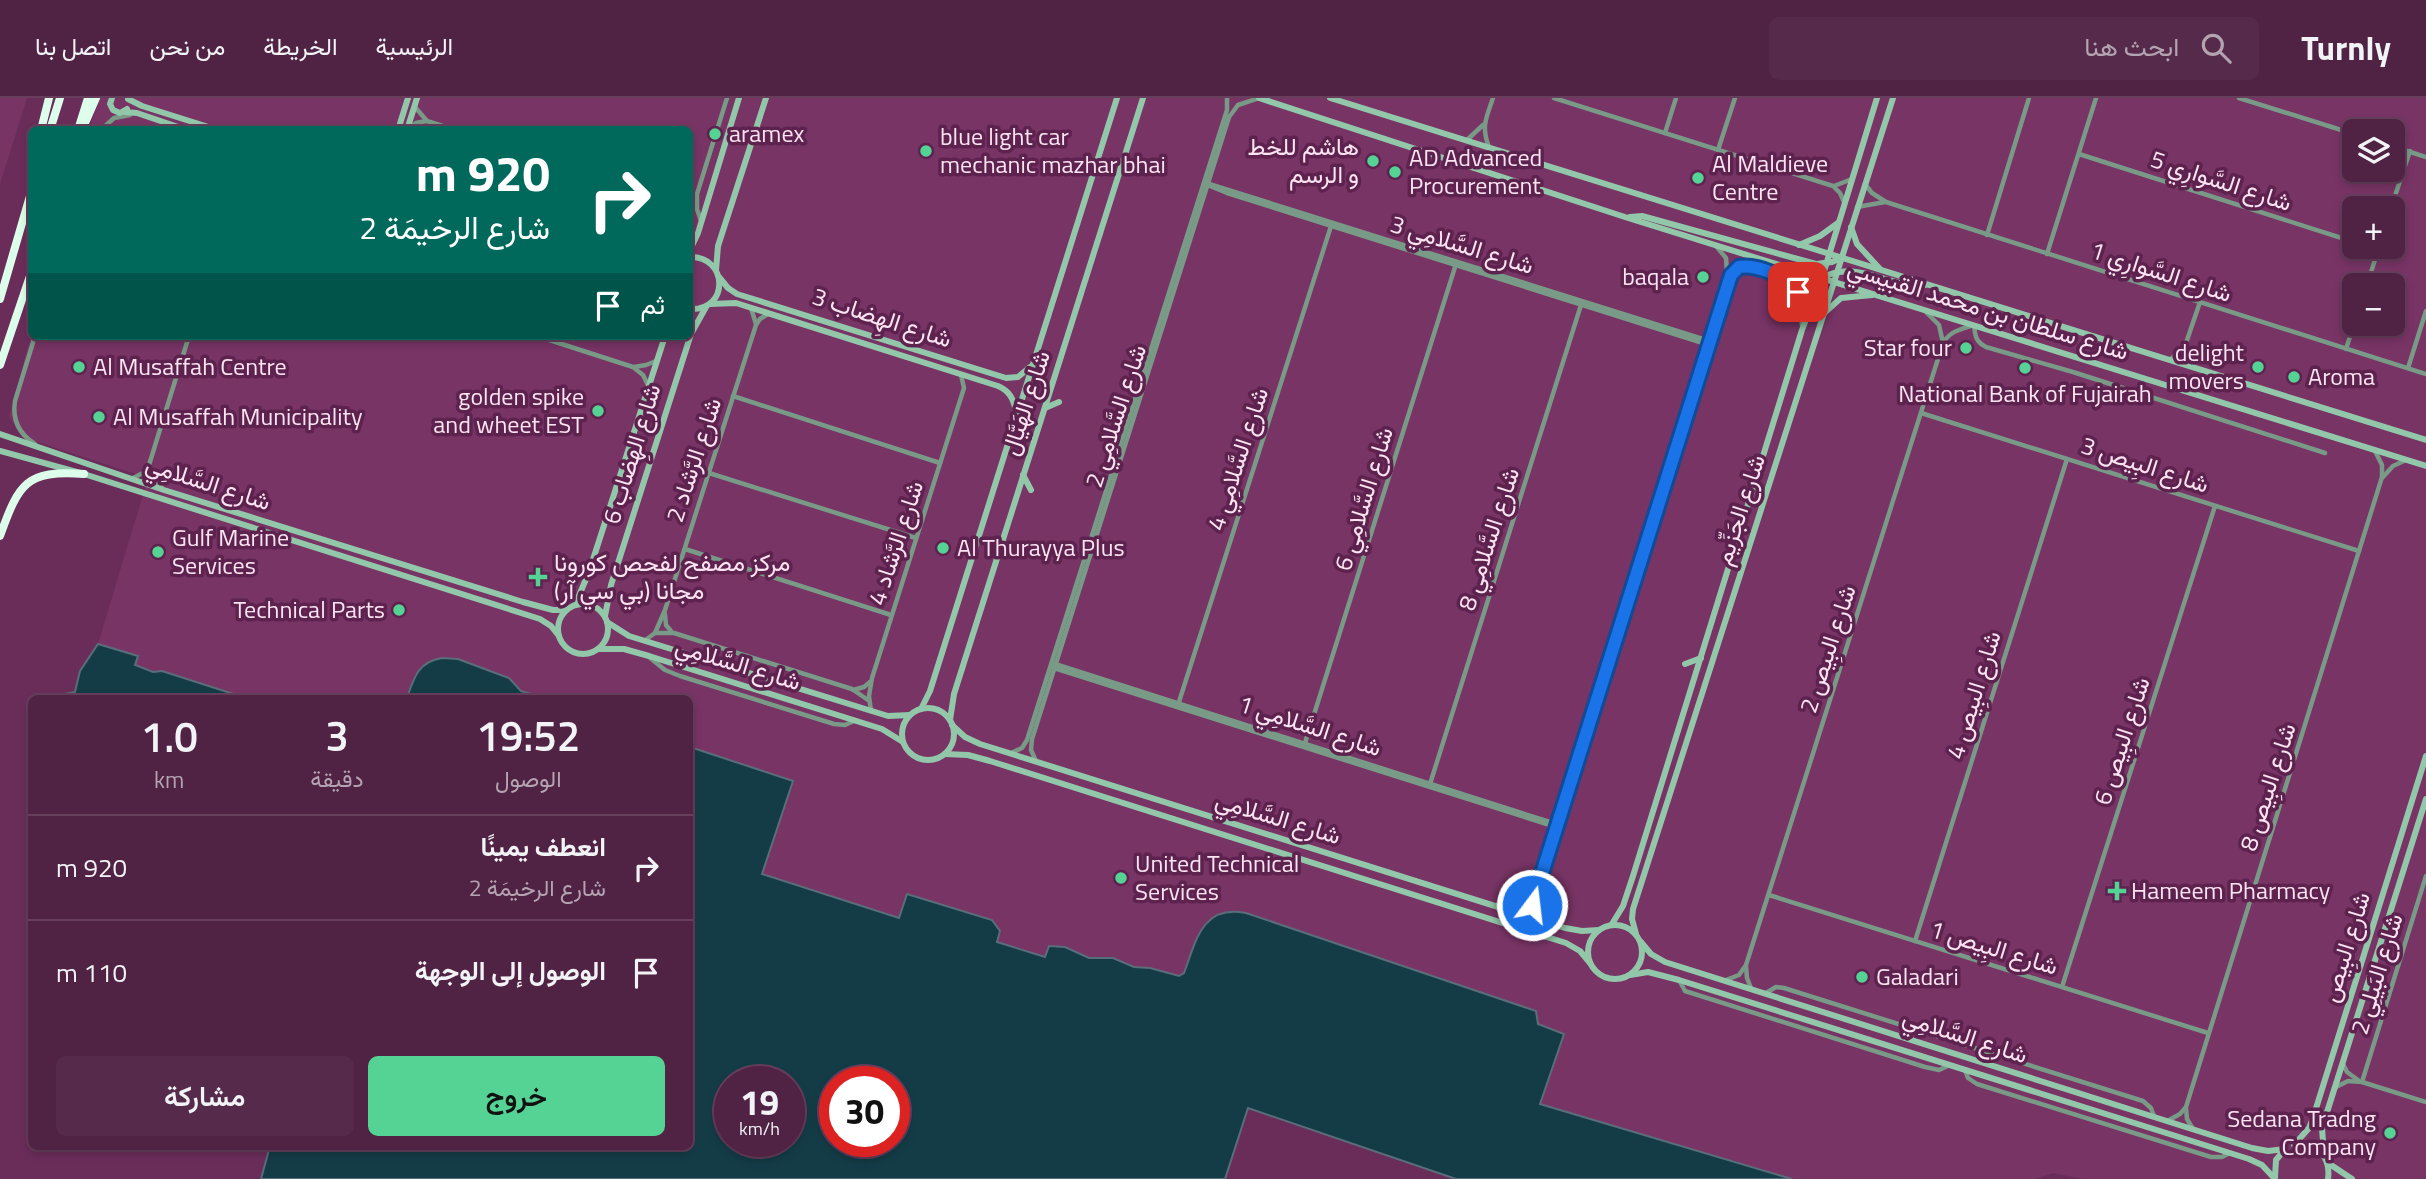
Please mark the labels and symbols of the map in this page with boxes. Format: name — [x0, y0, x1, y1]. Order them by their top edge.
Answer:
place label: aramex — [729, 115, 804, 151]
place label: blue light car mechanic mazhar bhai — [940, 118, 1166, 182]
marker: aramex — [707, 126, 723, 142]
place label: هاشم للخط و الرسم — [1247, 128, 1359, 192]
place label: AD Advanced Procurement — [1409, 139, 1542, 203]
street label: شارع السَّوارِي 5 — [2146, 140, 2296, 222]
marker: blue light car mechanic mazhar bhai — [918, 143, 934, 159]
place label: Al Maldieve Centre — [1712, 145, 1828, 209]
marker: هاشم للخط و الرسم — [1365, 153, 1381, 169]
marker: AD Advanced Procurement — [1387, 164, 1403, 180]
marker: Al Maldieve Centre — [1690, 170, 1706, 186]
street label: شارع السَّلامِي 3 — [1386, 205, 1538, 285]
street label: شارع السَّوارِي 1 — [2086, 231, 2236, 313]
street label: شارع سلطان بن محمد القبيسي — [1843, 249, 2133, 371]
place label: baqala — [1622, 258, 1689, 294]
pin — [1768, 262, 1828, 322]
marker: baqala — [1695, 269, 1711, 285]
street label: شارع الهِضاب 3 — [807, 278, 957, 359]
place label: Star four — [1864, 329, 1952, 365]
place label: delight movers — [2169, 334, 2245, 398]
street label: شارع السَّلامِي 2 — [1075, 340, 1157, 492]
marker: Star four — [1958, 340, 1974, 356]
street label: شارع الهَيَّال — [991, 346, 1059, 460]
place label: Al Musaffah Centre — [93, 348, 287, 384]
place label: Aroma — [2308, 358, 2375, 394]
marker: Al Musaffah Centre — [71, 359, 87, 375]
marker: delight movers — [2250, 359, 2266, 375]
marker: National Bank of Fujairah — [2017, 360, 2033, 376]
marker: Aroma — [2286, 369, 2302, 385]
place label: National Bank of Fujairah — [1898, 375, 2152, 411]
place label: golden spike and wheet EST — [433, 378, 584, 442]
street label: شارع الهِضاب 6 — [593, 379, 672, 529]
street label: شارع السَّلامِي 4 — [1197, 383, 1279, 535]
street label: شارع الرَّشاد 2 — [656, 393, 730, 527]
place label: Al Musaffah Municipality — [113, 398, 363, 434]
marker: golden spike and wheet EST — [590, 403, 606, 419]
marker: Al Musaffah Municipality — [91, 409, 107, 425]
street label: شارع السَّلامِي 6 — [1324, 423, 1404, 575]
street label: شارع البِيص 3 — [2077, 426, 2214, 502]
street label: شارع السَّلامِي — [141, 445, 275, 521]
street label: شارع الجَزِّيم — [1704, 450, 1774, 570]
street label: شارع السَّلامِي 8 — [1448, 463, 1530, 615]
street label: شارع الرَّشاد 4 — [858, 476, 932, 610]
place label: Gulf Marine Services — [172, 519, 289, 583]
place label: Al Thurayya Plus — [957, 529, 1125, 565]
marker: Al Thurayya Plus — [935, 540, 951, 556]
marker: Gulf Marine Services — [150, 544, 166, 560]
place label: مركز مصفح لفحص كورونا (بي سي آر) مجانا — [554, 544, 790, 610]
marker: مركز مصفح لفحص كورونا (بي سي آر) مجانا — [528, 567, 548, 587]
street label: شارع البِيص 2 — [1789, 580, 1865, 717]
place label: Technical Parts — [234, 591, 385, 627]
marker: Technical Parts — [391, 602, 407, 618]
street label: شارع البِيص 4 — [1936, 626, 2010, 763]
street label: شارع السَّلامِي — [670, 627, 806, 701]
street label: شارع البِيص 6 — [2083, 672, 2159, 809]
street label: شارع السَّلامِي 1 — [1234, 685, 1386, 767]
street label: شارع البِيص 8 — [2229, 718, 2305, 855]
street label: شارع السَّلامِي — [1210, 781, 1346, 855]
place label: United Technical Services — [1135, 845, 1299, 909]
position arrow — [1495, 868, 1569, 942]
marker: United Technical Services — [1113, 870, 1129, 886]
place label: Hameem Pharmacy — [2131, 872, 2331, 908]
marker: Hameem Pharmacy — [2109, 883, 2125, 899]
street label: شارع البِيص — [2311, 887, 2380, 1007]
street label: شارع البَيلِي 2 — [2341, 909, 2413, 1039]
street label: شارع البِيص 1 — [1926, 910, 2063, 984]
place label: Galadari — [1876, 958, 1959, 994]
marker: Galadari — [1854, 969, 1870, 985]
street label: شارع السَّلامِي — [1898, 998, 2032, 1074]
speed limit sign: 30 — [819, 1066, 910, 1157]
place label: Sedana Tradng Company — [2227, 1100, 2376, 1164]
marker: Sedana Tradng Company — [2382, 1125, 2398, 1141]

